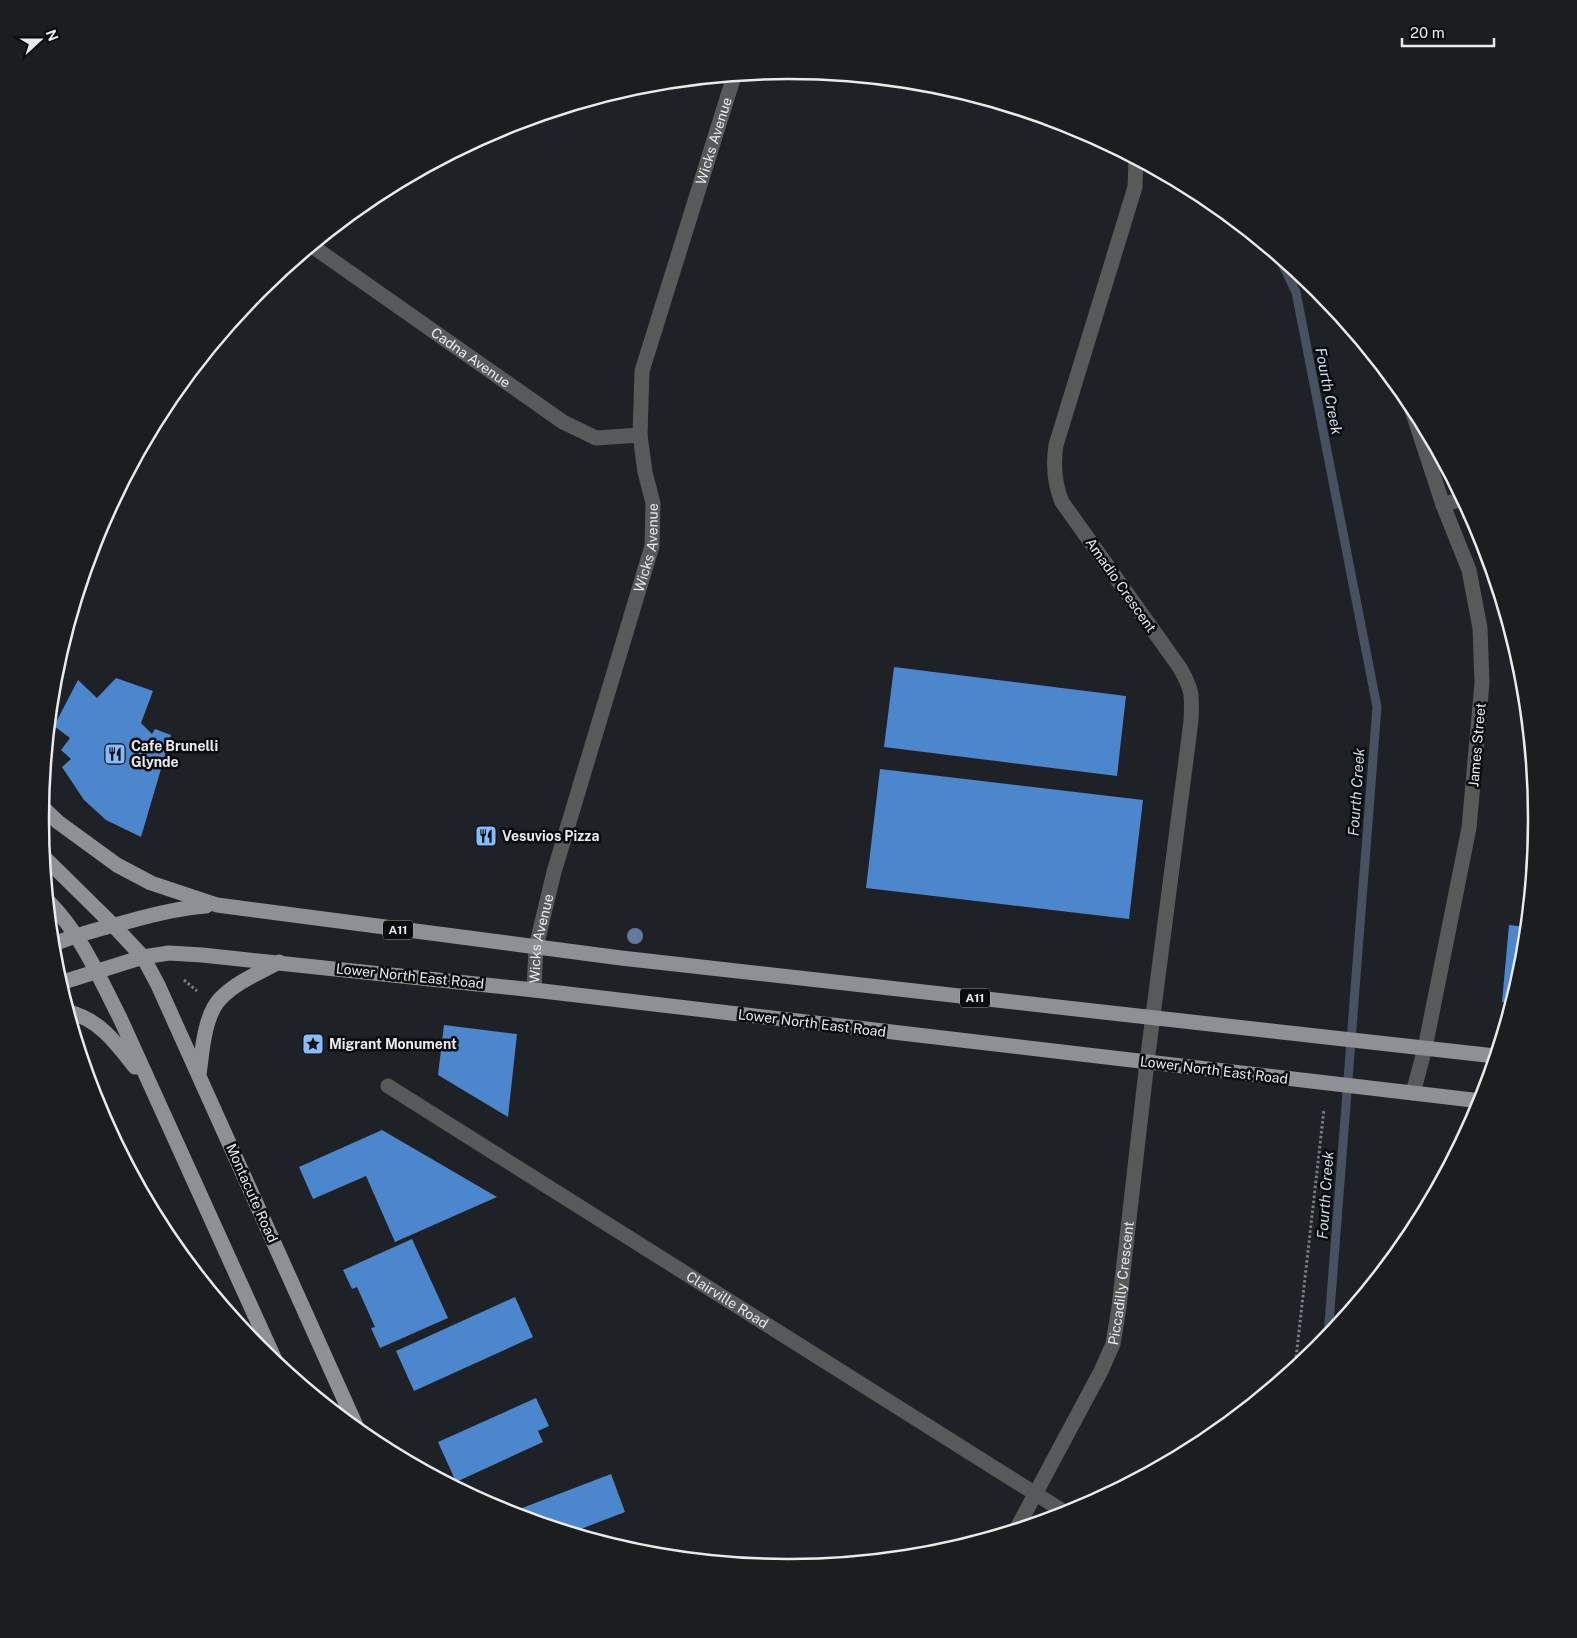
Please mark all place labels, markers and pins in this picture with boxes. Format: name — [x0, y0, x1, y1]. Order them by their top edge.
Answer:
place label: Cafe Brunelli Glynde — [131, 738, 218, 770]
restaurant icon: Cafe Brunelli Glynde — [103, 742, 127, 766]
restaurant icon: Vesuvios Pizza — [474, 824, 498, 848]
place label: Vesuvios Pizza — [502, 828, 599, 844]
place icon: Migrant Monument — [301, 1032, 325, 1056]
place label: Migrant Monument — [329, 1036, 457, 1052]

